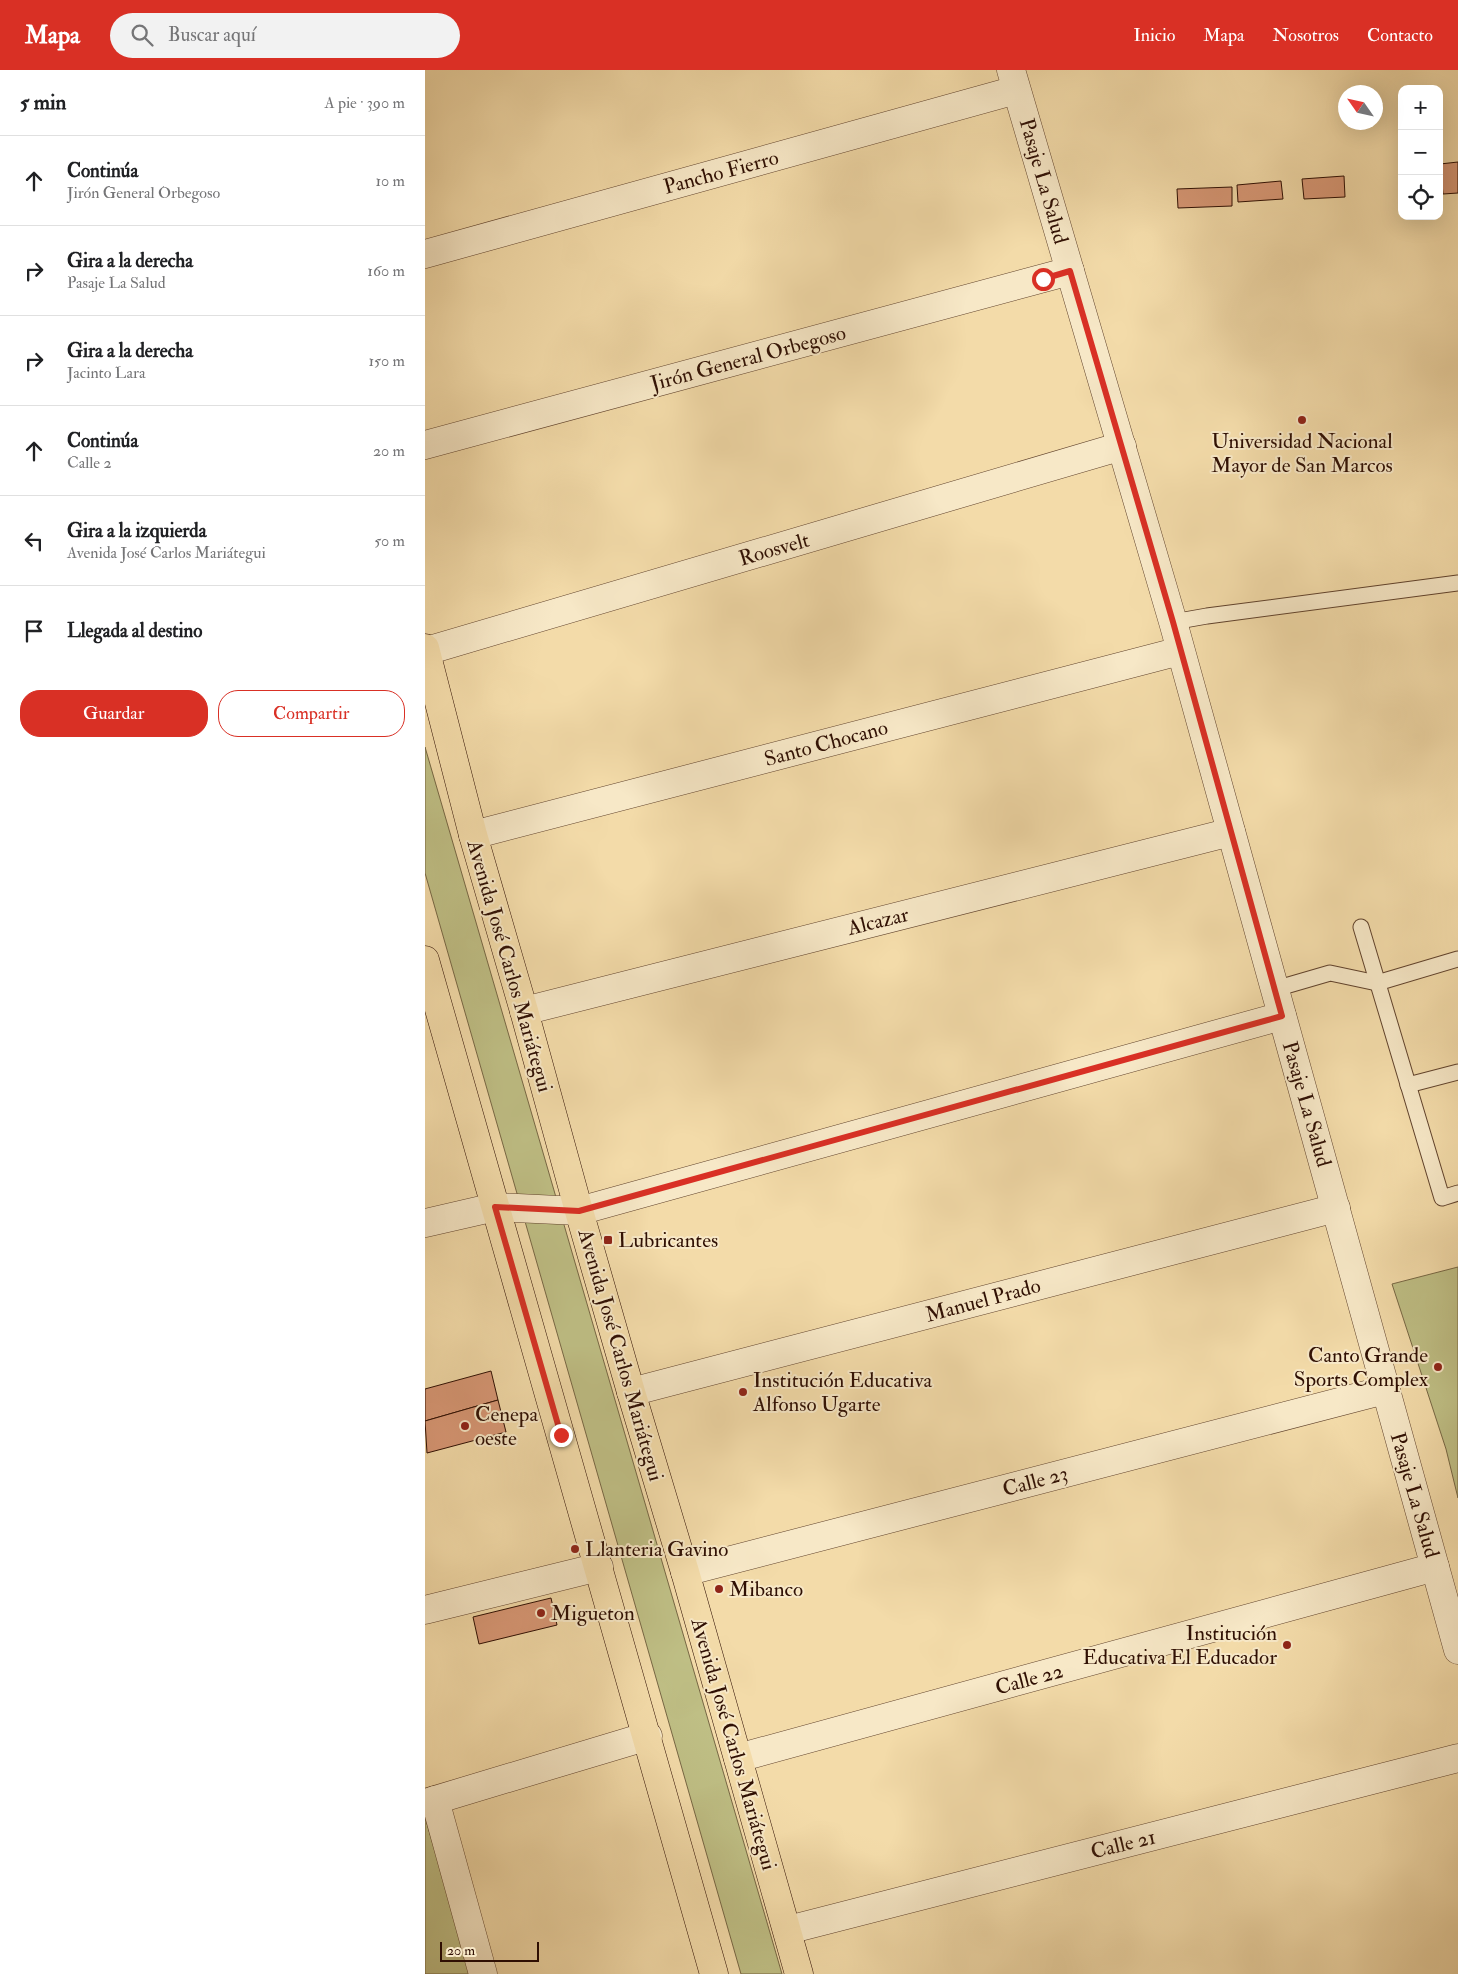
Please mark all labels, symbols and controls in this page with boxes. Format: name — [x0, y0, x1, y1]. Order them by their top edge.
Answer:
search box — [110, 13, 460, 58]
text: Mapa — [25, 20, 80, 51]
icon: search — [128, 21, 156, 49]
text: Buscar aquí — [168, 23, 256, 47]
text: Inicio — [1133, 24, 1175, 47]
text: Mapa — [1203, 24, 1245, 47]
text: Nosotros — [1273, 24, 1339, 47]
text: Contacto — [1367, 24, 1433, 47]
north arrow — [1338, 85, 1383, 130]
map controls — [1398, 85, 1443, 220]
button: + — [1398, 85, 1443, 130]
text: 5 min — [20, 89, 66, 116]
text: A pie · 390 m — [324, 93, 405, 113]
street label: Pasaje La Salud — [1013, 115, 1075, 248]
button: − — [1398, 130, 1443, 175]
street label: Pancho Fierro — [661, 144, 782, 201]
text: Continúa — [67, 159, 138, 183]
icon: ahead — [20, 167, 48, 195]
text: 10 m — [375, 171, 405, 191]
button: locate — [1398, 175, 1443, 220]
text: Jirón General Orbegoso — [67, 183, 220, 203]
text: Gira a la derecha — [67, 249, 193, 273]
icon: right — [20, 257, 48, 285]
text: 160 m — [367, 261, 405, 281]
route start — [1032, 268, 1055, 291]
text: Pasaje La Salud — [67, 273, 166, 293]
street label: Jirón General Orbegoso — [647, 319, 849, 398]
text: Gira a la derecha — [67, 339, 193, 363]
icon: right — [20, 347, 48, 375]
text: 150 m — [368, 351, 405, 371]
text: Jacinto Lara — [67, 363, 146, 383]
marker: Universidad Nacional Mayor de San Marcos — [1296, 414, 1308, 426]
place label: Universidad Nacional Mayor de San Marcos — [1211, 428, 1393, 479]
text: Continúa — [67, 429, 138, 453]
icon: ahead — [20, 437, 48, 465]
text: 20 m — [373, 441, 405, 461]
text: Calle 2 — [67, 453, 112, 473]
text: Gira a la izquierda — [67, 519, 206, 543]
icon: left — [20, 527, 48, 555]
street label: Roosvelt — [736, 527, 813, 572]
text: 50 m — [374, 531, 405, 551]
text: Avenida José Carlos Mariátegui — [67, 543, 266, 563]
icon: arrive — [20, 617, 48, 645]
text: Llegada al destino — [67, 619, 202, 643]
button: Guardar — [20, 690, 208, 737]
button: Compartir — [218, 690, 405, 737]
street label: Santo Chocano — [761, 714, 891, 773]
street label: Avenida José Carlos Mariátegui — [460, 836, 559, 1096]
street label: Alcazar — [844, 901, 912, 942]
street label: Pasaje La Salud — [1276, 1038, 1338, 1171]
street label: Avenida José Carlos Mariátegui — [571, 1225, 670, 1485]
place label: Lubricantes — [618, 1227, 718, 1254]
marker: Lubricantes — [602, 1234, 614, 1246]
street label: Manuel Prado — [923, 1272, 1044, 1329]
place label: Canto Grande Sports Complex — [1294, 1342, 1429, 1393]
marker: Canto Grande Sports Complex — [1432, 1361, 1444, 1373]
place label: Institución Educativa Alfonso Ugarte — [752, 1367, 932, 1418]
marker: Institución Educativa Alfonso Ugarte — [737, 1386, 749, 1398]
place label: Cenepa oeste — [475, 1401, 538, 1452]
marker: Cenepa oeste — [459, 1420, 471, 1432]
route end — [550, 1424, 573, 1447]
street label: Pasaje La Salud — [1384, 1429, 1446, 1562]
street label: Calle 23 — [1000, 1460, 1071, 1503]
place label: Llanteria Gavino — [585, 1536, 728, 1563]
marker: Llanteria Gavino — [569, 1543, 581, 1555]
place label: Mibanco — [729, 1576, 803, 1603]
marker: Mibanco — [713, 1583, 725, 1595]
place label: Migueton — [551, 1600, 635, 1627]
marker: Migueton — [535, 1607, 547, 1619]
street label: Avenida José Carlos Mariátegui — [684, 1614, 783, 1874]
place label: Institución Educativa El Educador — [1083, 1620, 1277, 1671]
marker: Institución Educativa El Educador — [1281, 1639, 1293, 1651]
street label: Calle 22 — [992, 1658, 1066, 1701]
street label: Calle 21 — [1088, 1823, 1158, 1866]
scale bar — [440, 1939, 539, 1962]
text: 20 m — [447, 1942, 475, 1959]

